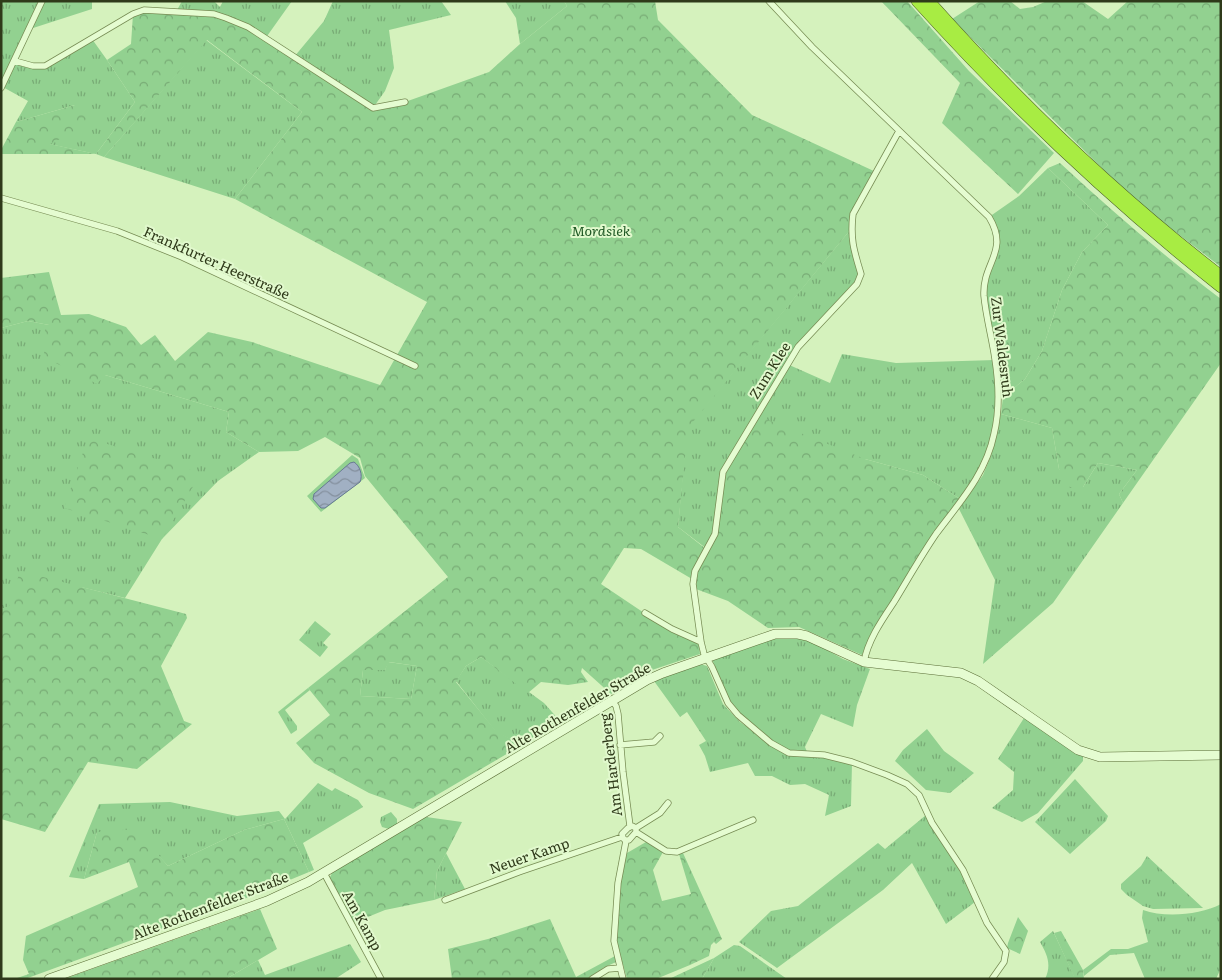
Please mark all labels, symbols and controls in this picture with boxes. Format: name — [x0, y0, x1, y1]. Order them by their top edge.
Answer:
park label: Mordsiek — [572, 220, 631, 240]
street label: Frankfurter Heerstraße — [141, 221, 293, 303]
street label: Zur Waldesruh — [987, 296, 1019, 398]
street label: Zum Klee — [744, 338, 794, 402]
street label: Alte Rothenfelder Straße — [500, 657, 654, 757]
street label: Am Harderberg — [594, 712, 626, 818]
street label: Neuer Kamp — [486, 832, 572, 878]
street label: Alte Rothenfelder Straße — [129, 866, 291, 944]
street label: Am Kamp — [338, 886, 388, 954]

